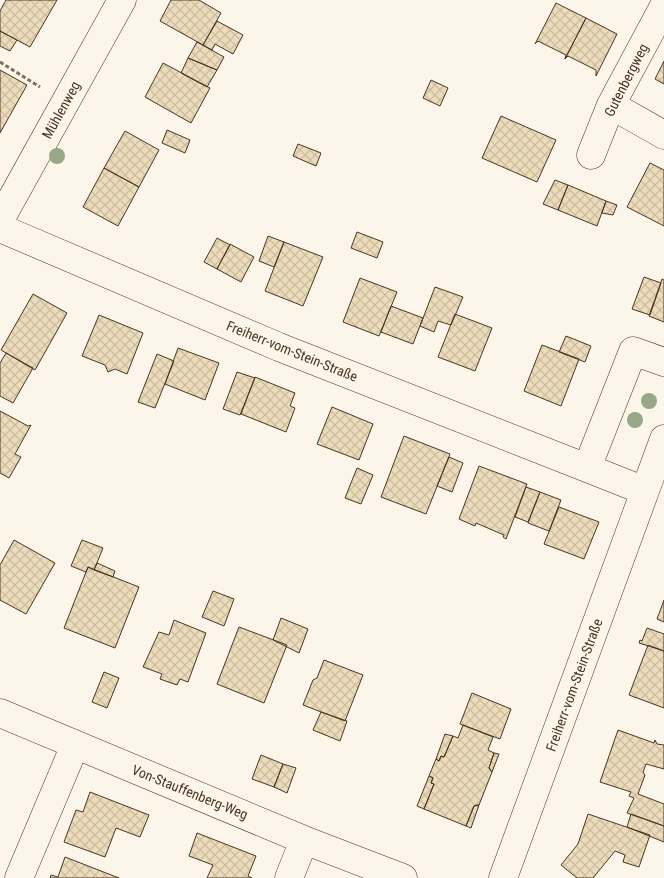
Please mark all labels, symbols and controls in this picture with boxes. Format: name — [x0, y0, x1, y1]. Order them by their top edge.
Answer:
street label: Gutenbergweg — [601, 41, 651, 119]
street label: Mühlenweg — [39, 78, 83, 142]
street label: Freiherr-vom-Stein-Straße — [224, 317, 360, 385]
street label: Freiherr-vom-Stein-Straße — [543, 616, 606, 754]
street label: Von-Stauffenberg-Weg — [130, 761, 250, 823]

